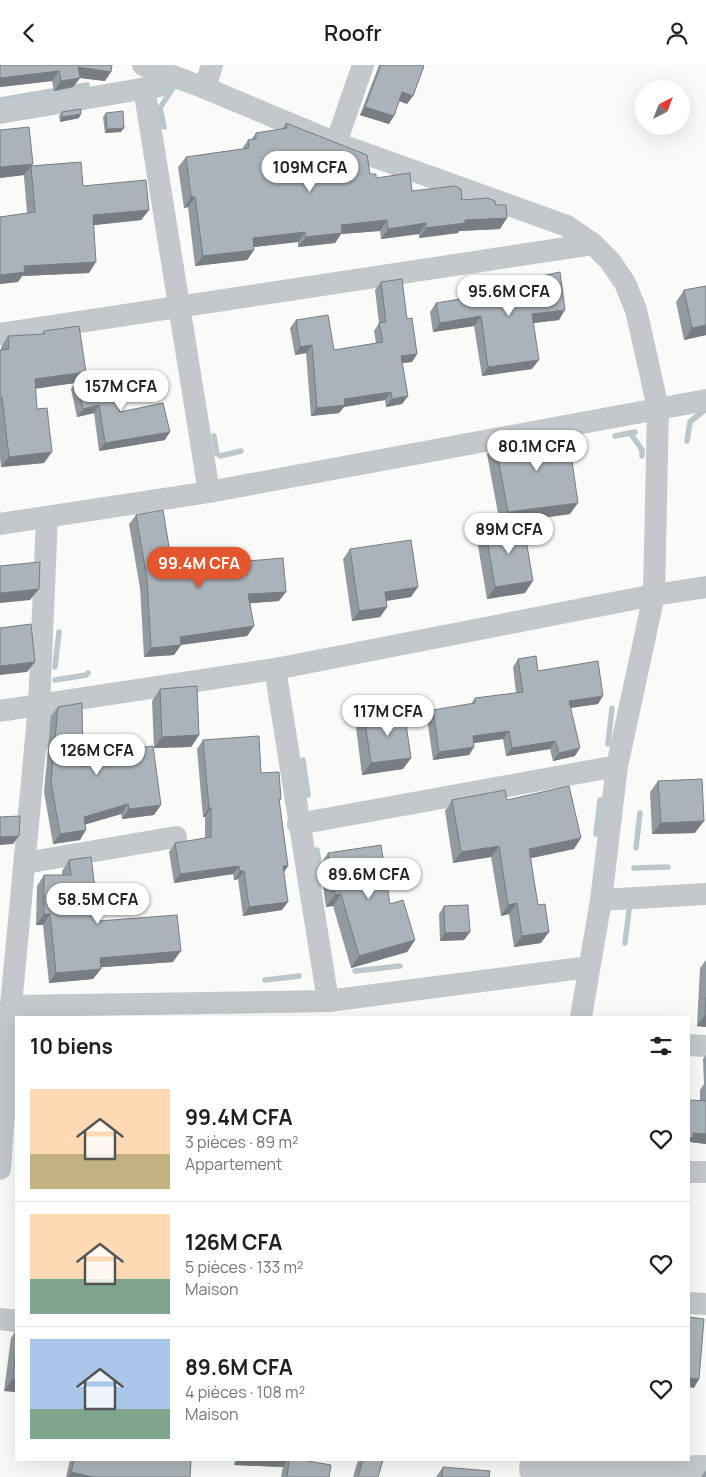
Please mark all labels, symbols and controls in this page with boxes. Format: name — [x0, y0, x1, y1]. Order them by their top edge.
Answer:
text: Roofr — [324, 18, 382, 48]
icon: back — [15, 19, 43, 47]
icon: person — [663, 19, 691, 47]
north arrow — [635, 80, 690, 135]
map controls — [635, 80, 690, 135]
pin: 109M CFA — [258, 151, 362, 193]
text: 109M CFA — [272, 156, 348, 178]
pin: 95.6M CFA — [452, 275, 566, 317]
text: 95.6M CFA — [468, 280, 550, 302]
pin: 157M CFA — [69, 369, 173, 412]
text: 157M CFA — [85, 375, 157, 397]
pin: 80.1M CFA — [480, 429, 594, 472]
text: 80.1M CFA — [498, 435, 576, 457]
pin: 89M CFA — [463, 513, 555, 555]
text: 89M CFA — [475, 518, 543, 540]
pin: 99.4M CFA — [142, 547, 256, 589]
text: 99.4M CFA — [158, 552, 240, 574]
pin: 117M CFA — [336, 695, 440, 737]
text: 117M CFA — [353, 700, 423, 722]
pin: 126M CFA — [45, 733, 149, 776]
text: 126M CFA — [60, 739, 134, 761]
pin: 89.6M CFA — [312, 857, 426, 900]
text: 89.6M CFA — [328, 863, 410, 885]
pin: 58.5M CFA — [41, 883, 155, 925]
text: 58.5M CFA — [57, 888, 139, 910]
text: 10 biens — [30, 1032, 113, 1060]
icon: filters — [647, 1032, 675, 1060]
text: 99.4M CFA — [185, 1103, 293, 1131]
icon: home — [70, 1109, 130, 1169]
icon: heart — [647, 1125, 675, 1153]
text: 3 pièces · 89 m² — [185, 1131, 298, 1153]
text: Appartement — [185, 1153, 282, 1175]
text: 126M CFA — [185, 1228, 282, 1256]
icon: home — [70, 1234, 130, 1294]
icon: heart — [647, 1250, 675, 1278]
text: 5 pièces · 133 m² — [185, 1256, 304, 1278]
text: Maison — [185, 1278, 238, 1300]
text: 89.6M CFA — [185, 1353, 293, 1381]
icon: home — [70, 1359, 130, 1419]
icon: heart — [647, 1375, 675, 1403]
text: 4 pièces · 108 m² — [185, 1381, 305, 1403]
text: Maison — [185, 1403, 238, 1425]

